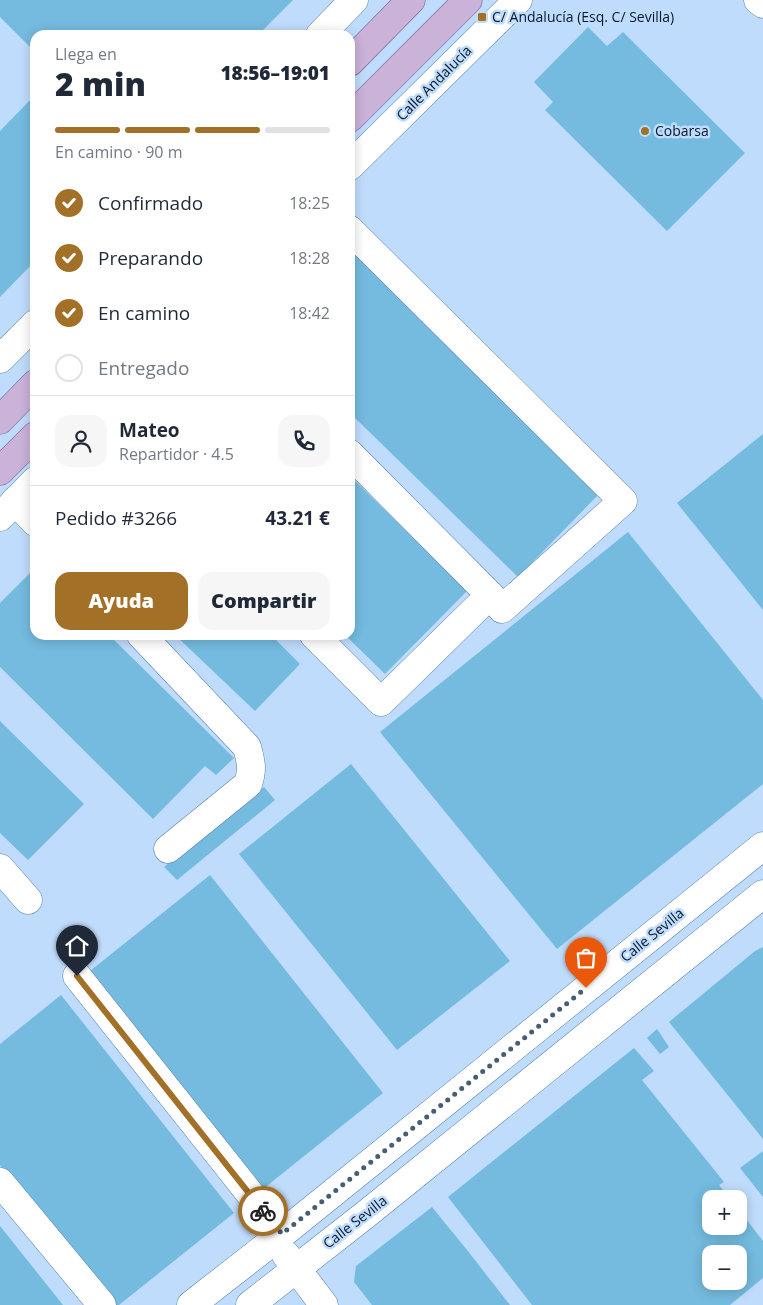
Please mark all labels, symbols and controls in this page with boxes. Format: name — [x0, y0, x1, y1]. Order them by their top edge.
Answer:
place label: C/ Andalucía (Esq. C/ Sevilla) — [492, 7, 674, 26]
marker: C/ Andalucía (Esq. C/ Sevilla) — [476, 11, 488, 23]
street label: Calle Andalucía — [392, 41, 475, 124]
text: Llega en — [55, 43, 117, 65]
text: 18:56–19:01 — [220, 60, 330, 86]
text: 2 min — [55, 62, 146, 105]
place label: Cobarsa — [655, 121, 709, 140]
marker: Cobarsa — [639, 125, 651, 137]
text: En camino · 90 m — [55, 141, 182, 163]
icon: check — [55, 189, 83, 217]
text: Confirmado — [98, 190, 203, 216]
text: 18:25 — [289, 192, 330, 214]
icon: check — [55, 244, 83, 272]
text: Preparando — [98, 245, 203, 271]
text: 18:28 — [289, 247, 330, 269]
icon: check — [55, 299, 83, 327]
text: En camino — [98, 300, 190, 326]
text: 18:42 — [289, 302, 330, 324]
text: Entregado — [98, 355, 189, 381]
button: person — [55, 415, 107, 467]
button: phone — [278, 415, 330, 467]
text: Mateo — [119, 417, 180, 443]
text: Repartidor · 4.5 — [119, 443, 234, 465]
text: Pedido #3266 — [55, 505, 177, 531]
text: 43.21 € — [265, 505, 330, 531]
button: Ayuda — [55, 572, 188, 630]
button: Compartir — [198, 572, 330, 630]
street label: Calle Sevilla — [616, 903, 687, 966]
pin — [56, 925, 98, 976]
icon: home — [63, 932, 91, 960]
pin — [565, 937, 607, 988]
icon: bag — [572, 944, 600, 972]
courier — [238, 1186, 288, 1236]
map controls — [702, 1190, 747, 1290]
button: + — [702, 1190, 747, 1235]
street label: Calle Sevilla — [319, 1191, 391, 1253]
icon: bike — [249, 1197, 277, 1225]
button: − — [702, 1245, 747, 1290]

